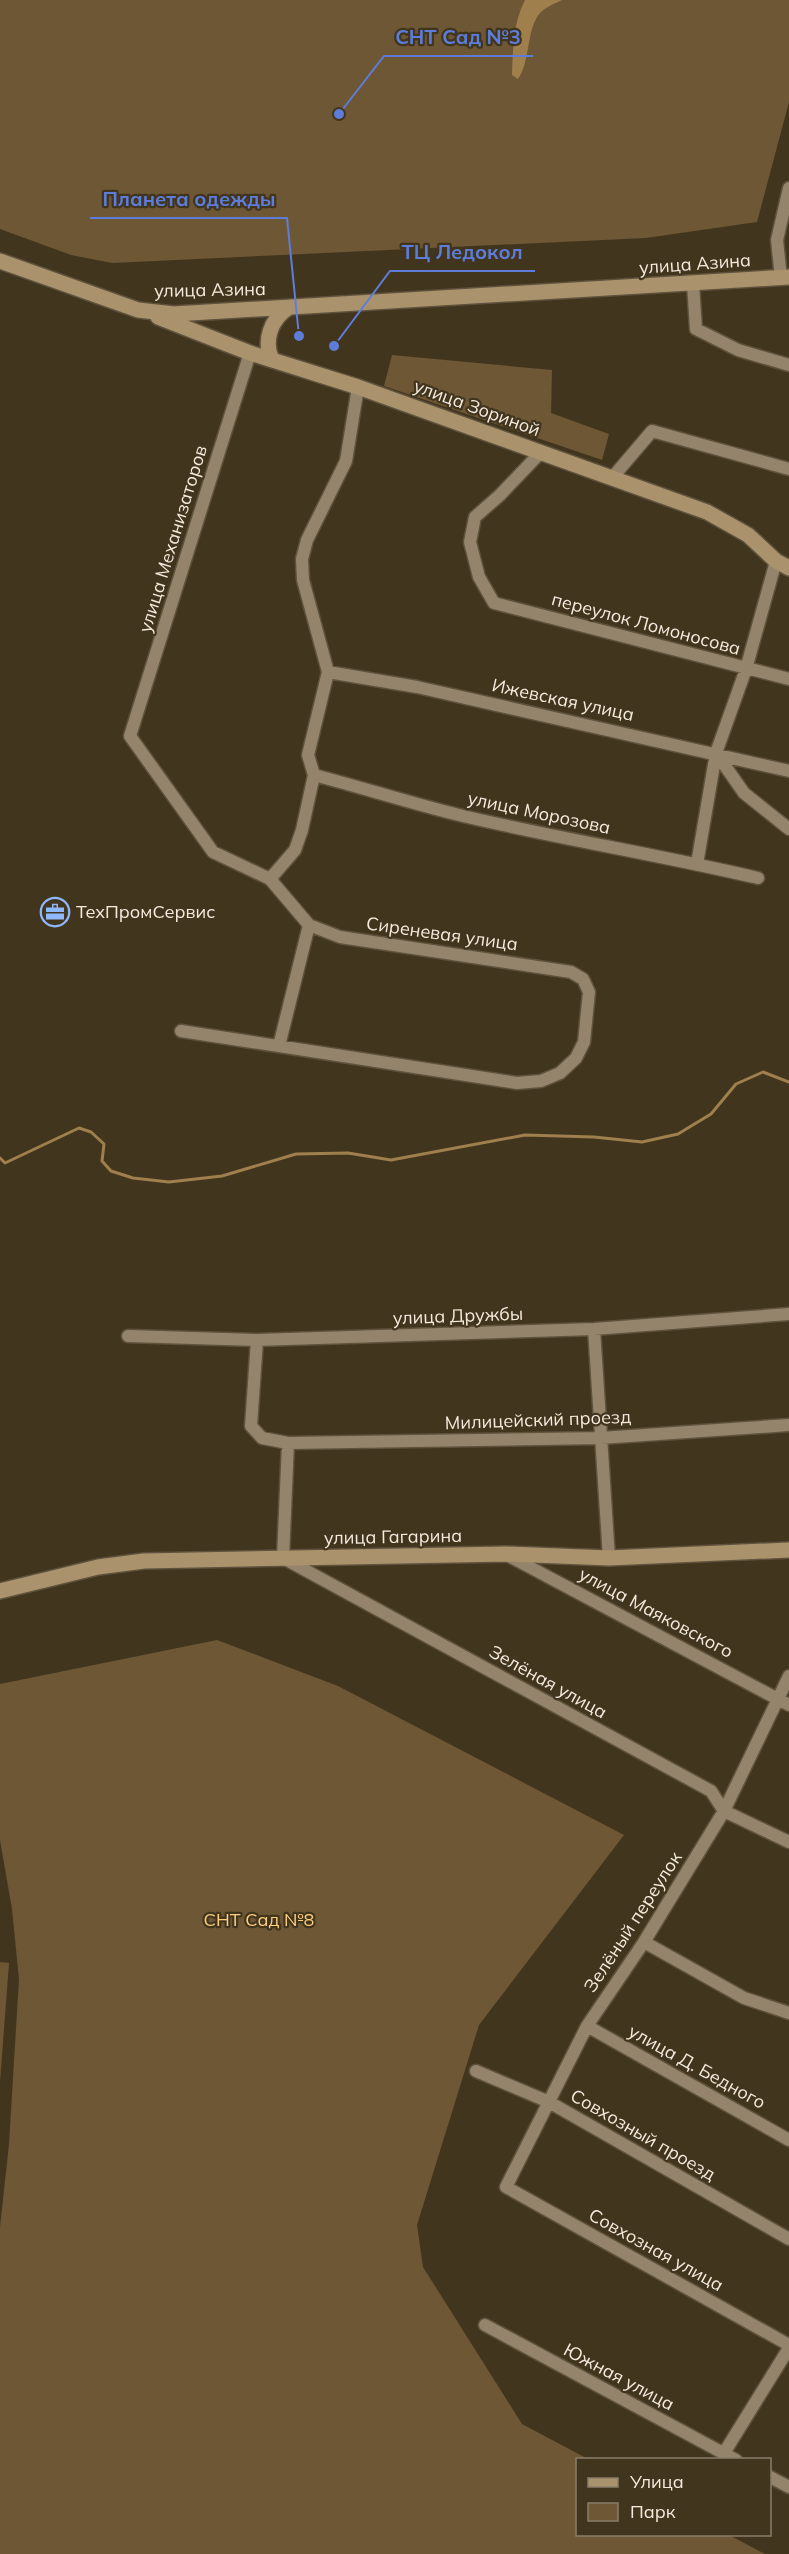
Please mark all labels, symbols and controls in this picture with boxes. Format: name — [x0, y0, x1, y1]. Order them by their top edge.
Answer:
callout: СНТ Сад №3 — [384, 18, 533, 56]
text: СНТ Сад №3 — [395, 24, 521, 49]
callout: Планета одежды — [90, 180, 287, 218]
text: Планета одежды — [102, 186, 276, 211]
callout: ТЦ Ледокол — [390, 233, 535, 271]
text: ТЦ Ледокол — [401, 239, 523, 264]
street label: улица Азина — [638, 248, 752, 279]
street label: улица Азина — [154, 277, 266, 302]
street label: улица Зориной — [411, 374, 544, 441]
street label: улица Механизаторов — [133, 442, 212, 635]
street label: переулок Ломоносова — [549, 587, 743, 660]
street label: Ижевская улица — [490, 673, 636, 726]
street label: улица Морозова — [466, 786, 612, 839]
office icon: ТехПромСервис — [39, 896, 71, 928]
place label: ТехПромСервис — [76, 900, 215, 923]
street label: Сиреневая улица — [365, 911, 519, 956]
street label: улица Дружбы — [392, 1302, 524, 1329]
street label: Милицейский проезд — [444, 1405, 632, 1434]
street label: улица Гагарина — [324, 1524, 462, 1549]
street label: улица Маяковского — [575, 1562, 737, 1663]
street label: Зелёная улица — [485, 1640, 611, 1723]
street label: Зелёный переулок — [578, 1847, 687, 1996]
park label: СНТ Сад №8 — [204, 1908, 314, 1931]
street label: улица Д. Бедного — [625, 2019, 770, 2114]
street label: Совхозный проезд — [567, 2084, 720, 2186]
street label: Совхозная улица — [585, 2203, 728, 2296]
street label: Южная улица — [560, 2338, 679, 2415]
legend — [576, 2458, 771, 2536]
text: Улица — [629, 2470, 684, 2493]
text: Парк — [630, 2500, 676, 2523]

